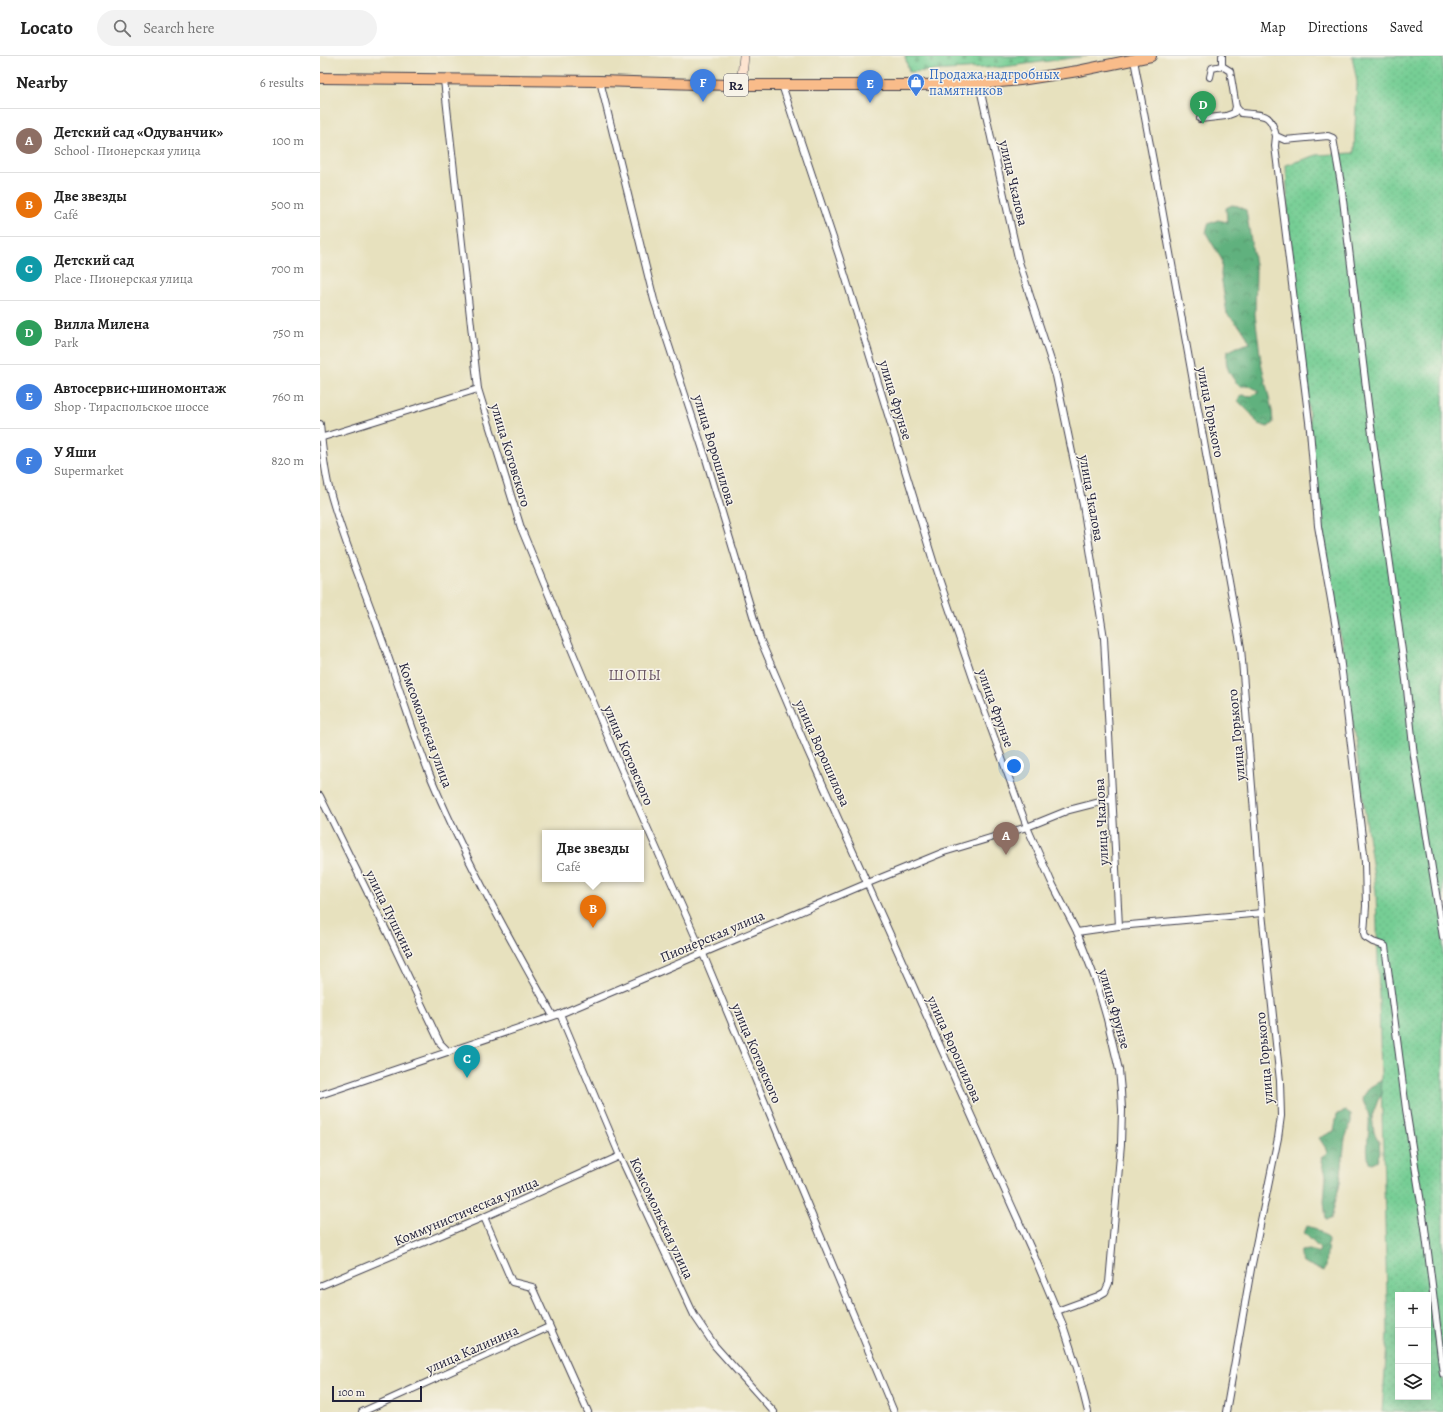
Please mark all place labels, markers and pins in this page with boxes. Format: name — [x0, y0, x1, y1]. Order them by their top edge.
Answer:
place label: Продажа надгробных памятников — [929, 65, 1060, 100]
pin: F — [690, 69, 716, 102]
pin: E — [857, 70, 883, 103]
shop icon: Продажа надгробных памятников — [906, 72, 926, 97]
pin: D — [1190, 91, 1216, 124]
pin: A — [993, 822, 1019, 855]
pin: B — [580, 895, 606, 928]
pin: C — [454, 1045, 480, 1078]

